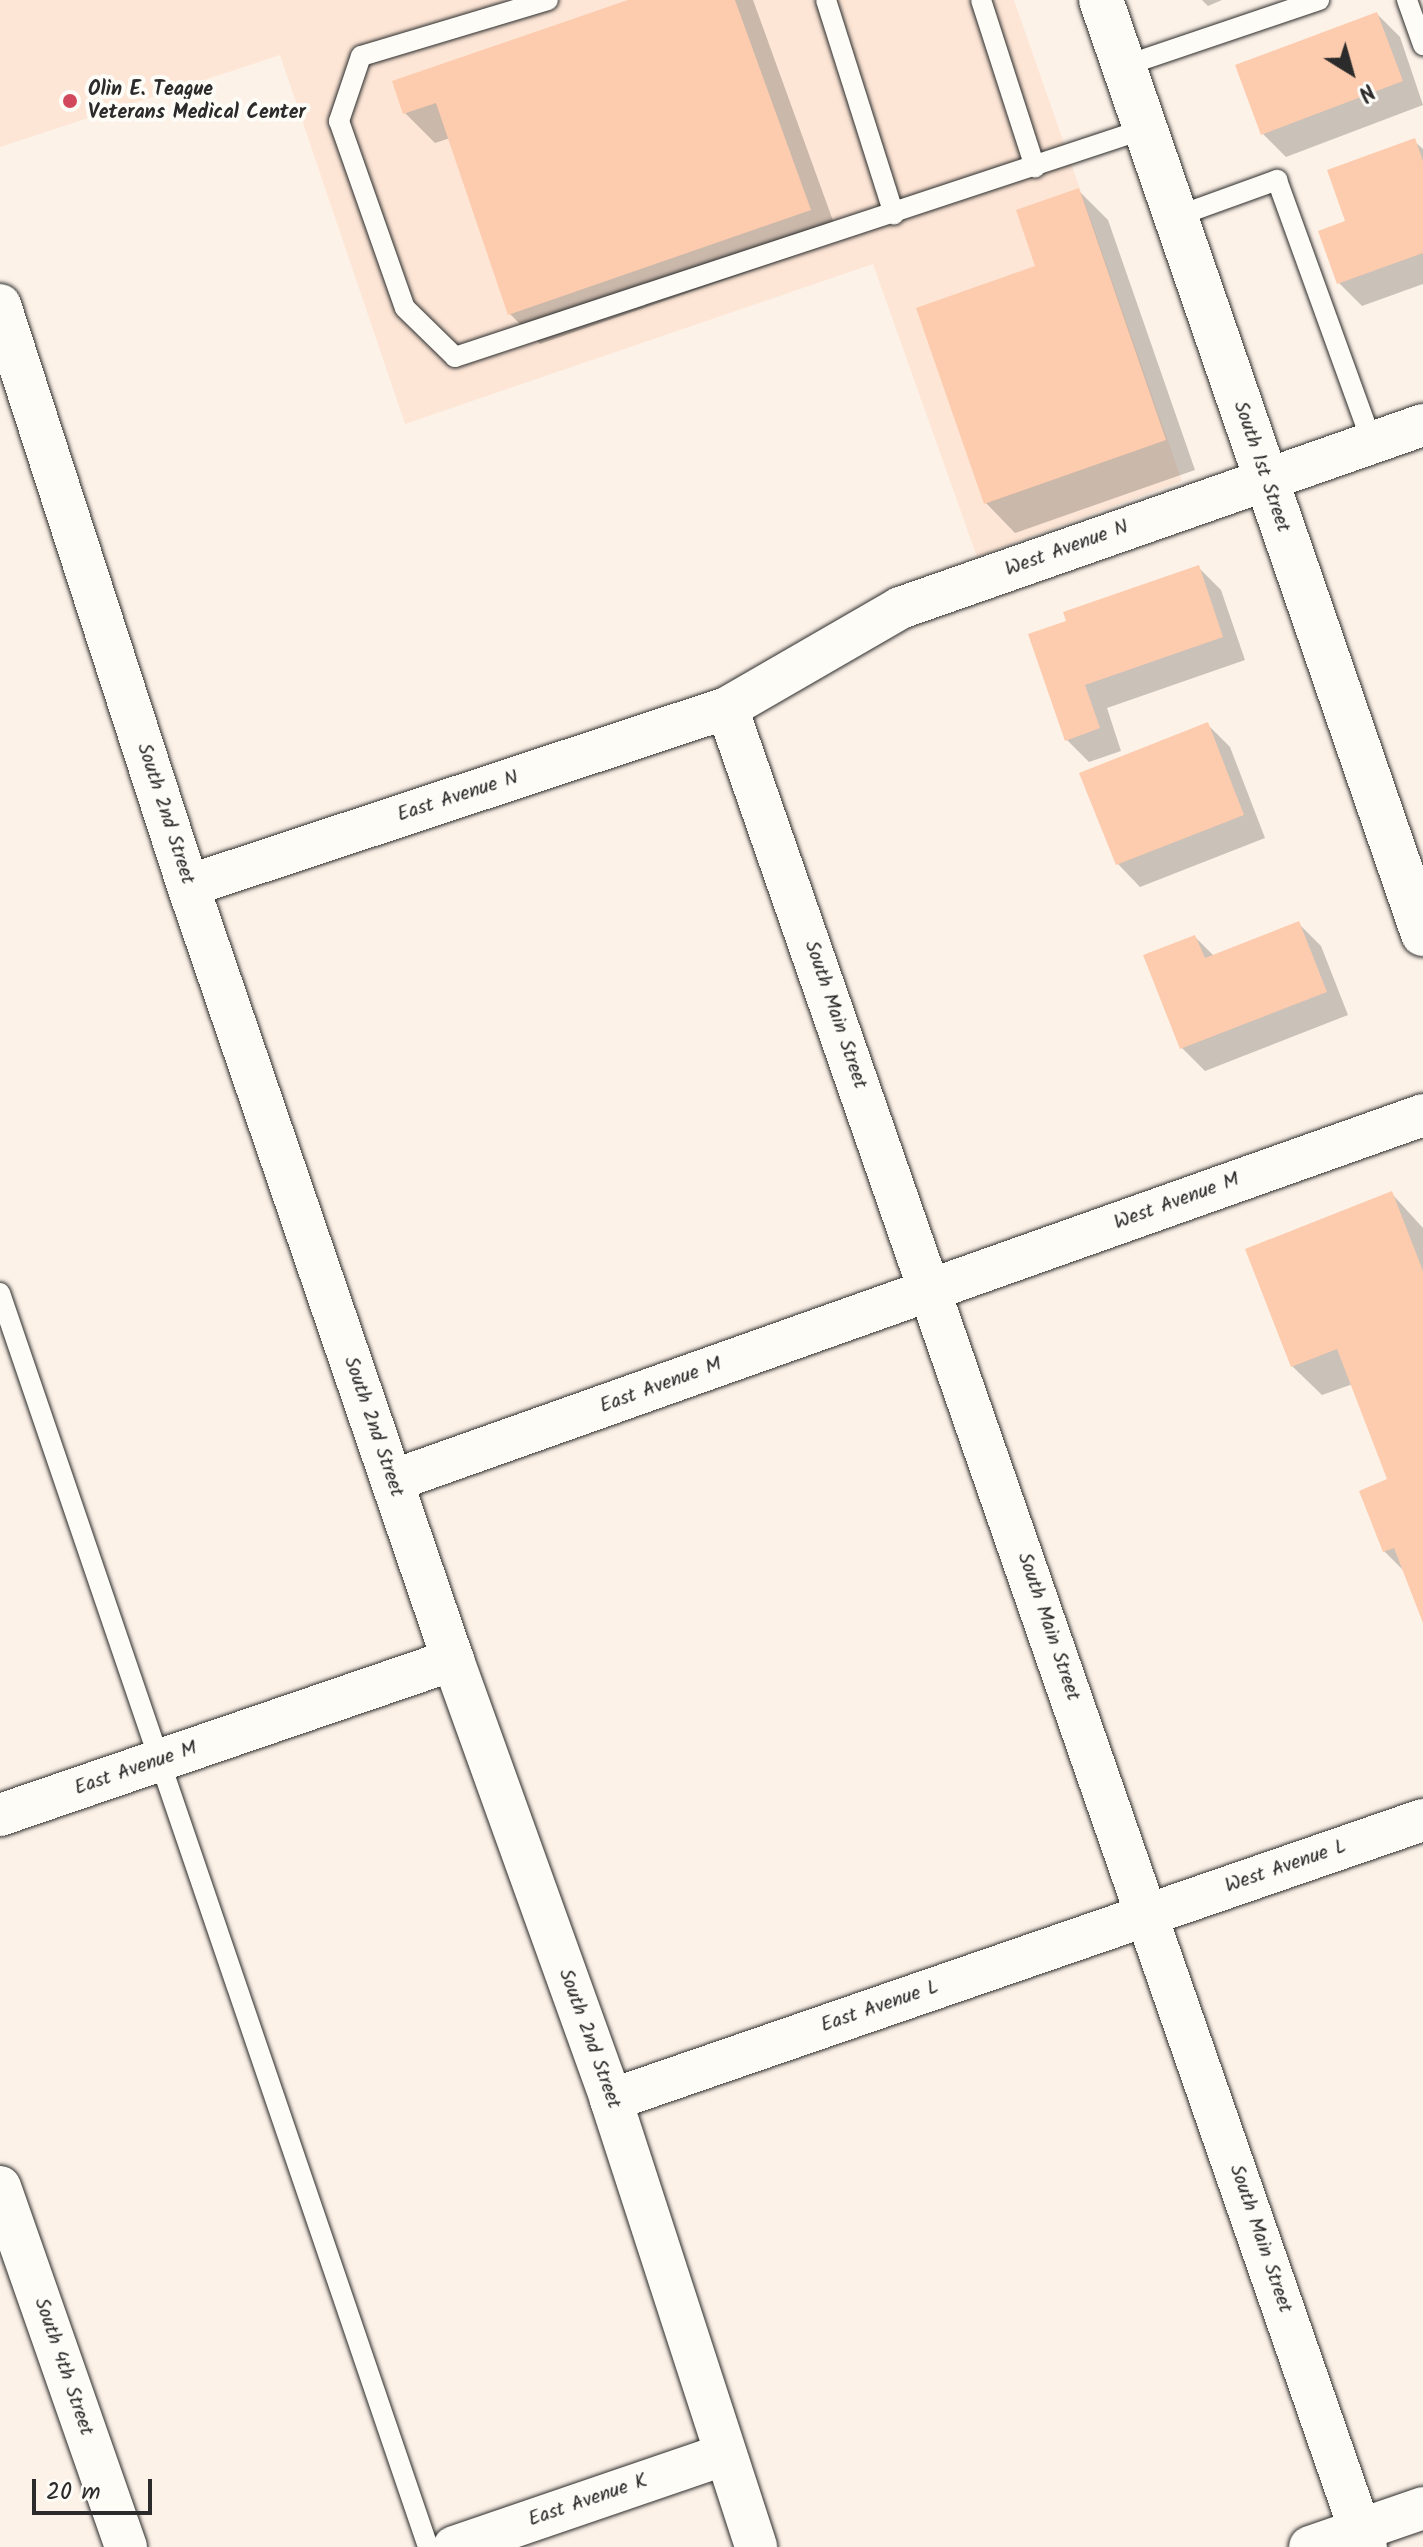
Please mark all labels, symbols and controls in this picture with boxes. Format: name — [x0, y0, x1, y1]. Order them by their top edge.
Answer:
north arrow — [1311, 32, 1391, 112]
text: N — [1350, 73, 1382, 110]
place label: Olin E. Teague Veterans Medical Center — [88, 78, 306, 125]
marker: Olin E. Teague Veterans Medical Center — [59, 90, 81, 112]
street label: South 1st Street — [1227, 398, 1295, 536]
street label: West Avenue N — [1002, 516, 1132, 582]
street label: South 2nd Street — [131, 740, 199, 888]
street label: East Avenue N — [394, 766, 522, 828]
street label: South Main Street — [798, 938, 872, 1092]
street label: West Avenue M — [1111, 1168, 1243, 1236]
street label: East Avenue M — [597, 1353, 725, 1419]
street label: South 2nd Street — [338, 1354, 408, 1500]
street label: South Main Street — [1011, 1550, 1085, 1704]
street label: East Avenue M — [72, 1737, 200, 1801]
street label: West Avenue L — [1222, 1835, 1350, 1899]
street label: South 2nd Street — [553, 1966, 625, 2112]
street label: East Avenue L — [818, 1976, 942, 2038]
street label: South Main Street — [1223, 2162, 1297, 2316]
street label: South 4th Street — [28, 2295, 98, 2439]
scale bar — [36, 2463, 156, 2513]
street label: East Avenue K — [525, 2469, 651, 2533]
text: 20 m — [46, 2473, 101, 2512]

